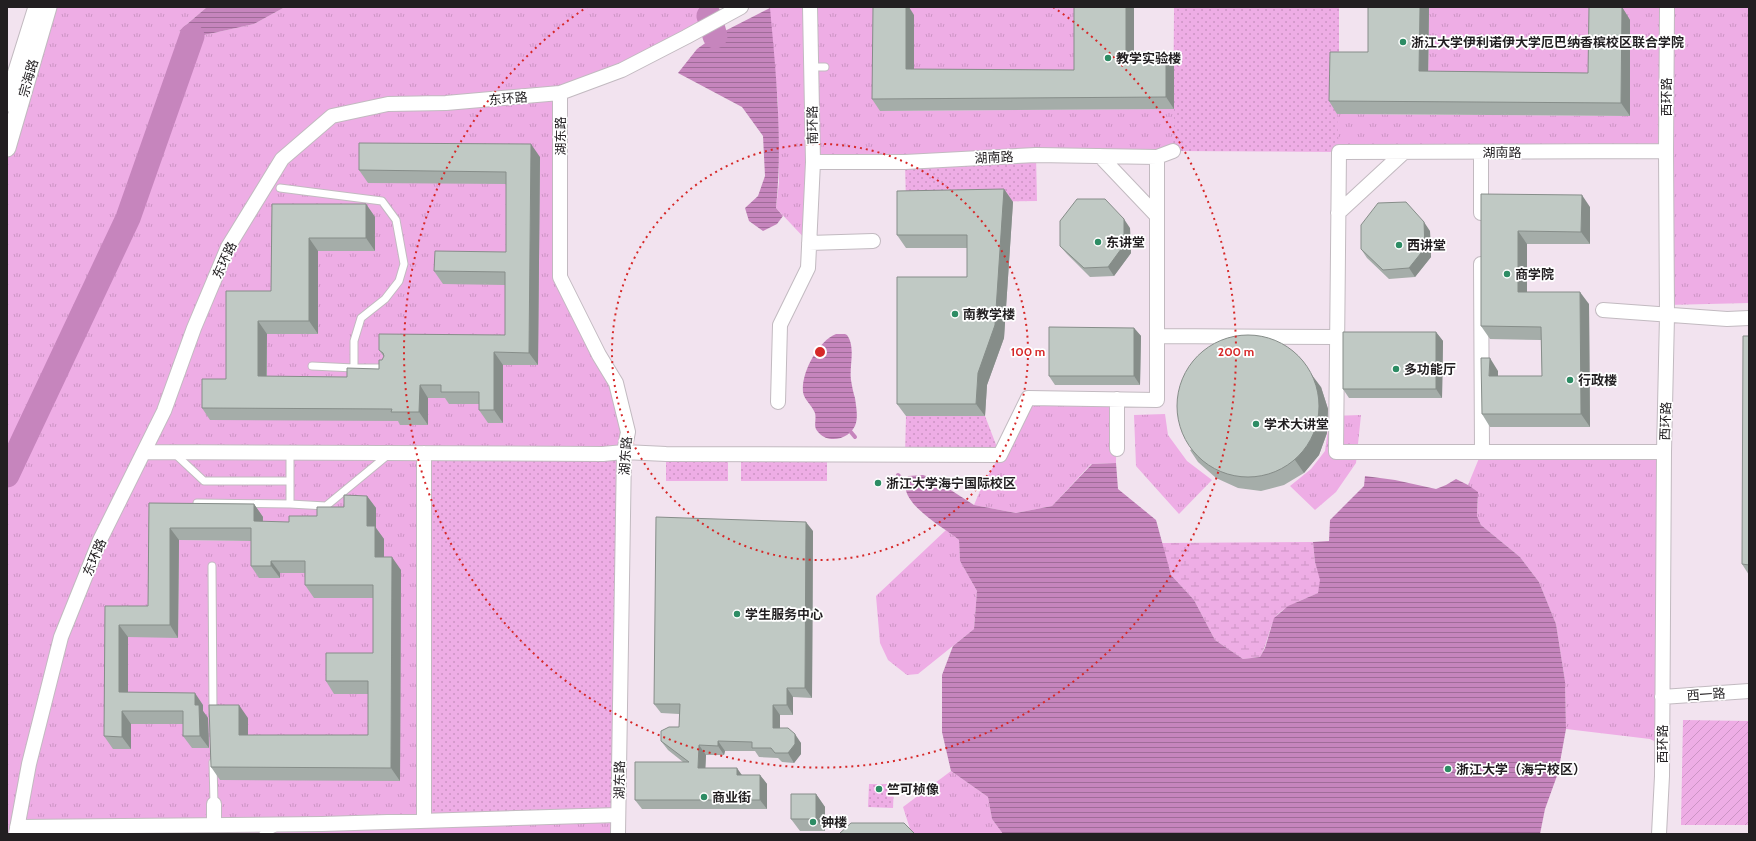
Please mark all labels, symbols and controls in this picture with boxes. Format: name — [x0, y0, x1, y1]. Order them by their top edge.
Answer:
place label: 浙江大学伊利诺伊大学厄巴纳香槟校区联合学院 — [1411, 34, 1684, 50]
marker: 浙江大学伊利诺伊大学厄巴纳香槟校区联合学院 — [1398, 37, 1408, 47]
place label: 教学实验楼 — [1116, 50, 1181, 66]
marker: 教学实验楼 — [1103, 53, 1113, 63]
street label: 宗海路 — [15, 57, 41, 99]
street label: 西环路 — [1658, 77, 1674, 117]
street label: 东环路 — [488, 88, 528, 108]
street label: 南环路 — [804, 105, 820, 145]
street label: 湖东路 — [552, 116, 568, 156]
street label: 湖南路 — [1482, 144, 1522, 160]
street label: 湖南路 — [974, 148, 1014, 166]
place label: 东讲堂 — [1106, 234, 1145, 250]
marker: 东讲堂 — [1093, 237, 1103, 247]
place label: 西讲堂 — [1407, 237, 1446, 253]
street label: 东环路 — [209, 239, 239, 281]
marker: 西讲堂 — [1394, 240, 1404, 250]
place label: 商学院 — [1515, 266, 1554, 282]
marker: 商学院 — [1502, 269, 1512, 279]
place label: 南教学楼 — [963, 306, 1015, 322]
marker: 南教学楼 — [950, 309, 960, 319]
text: 100 m — [1011, 344, 1045, 359]
text: 200 m — [1218, 344, 1254, 359]
centre of rings — [813, 345, 827, 359]
place label: 多功能厅 — [1404, 361, 1456, 377]
marker: 多功能厅 — [1391, 364, 1401, 374]
place label: 行政楼 — [1578, 372, 1617, 388]
marker: 行政楼 — [1565, 375, 1575, 385]
street label: 西环路 — [1656, 401, 1674, 441]
place label: 学术大讲堂 — [1264, 416, 1329, 432]
marker: 学术大讲堂 — [1251, 419, 1261, 429]
street label: 湖东路 — [616, 436, 634, 476]
place label: 浙江大学海宁国际校区 — [886, 475, 1016, 491]
marker: 浙江大学海宁国际校区 — [873, 478, 883, 488]
street label: 东环路 — [79, 536, 109, 578]
place label: 学生服务中心 — [745, 606, 823, 622]
marker: 学生服务中心 — [732, 609, 742, 619]
street label: 西一路 — [1686, 685, 1726, 703]
street label: 西环路 — [1654, 724, 1670, 764]
street label: 湖东路 — [611, 760, 627, 800]
place label: 浙江大学（海宁校区） — [1456, 761, 1586, 777]
marker: 浙江大学（海宁校区） — [1443, 764, 1453, 774]
place label: 竺可桢像 — [887, 781, 939, 797]
marker: 竺可桢像 — [874, 784, 884, 794]
place label: 商业街 — [712, 789, 751, 805]
marker: 商业街 — [699, 792, 709, 802]
place label: 钟楼 — [821, 814, 847, 830]
marker: 钟楼 — [808, 817, 818, 827]

